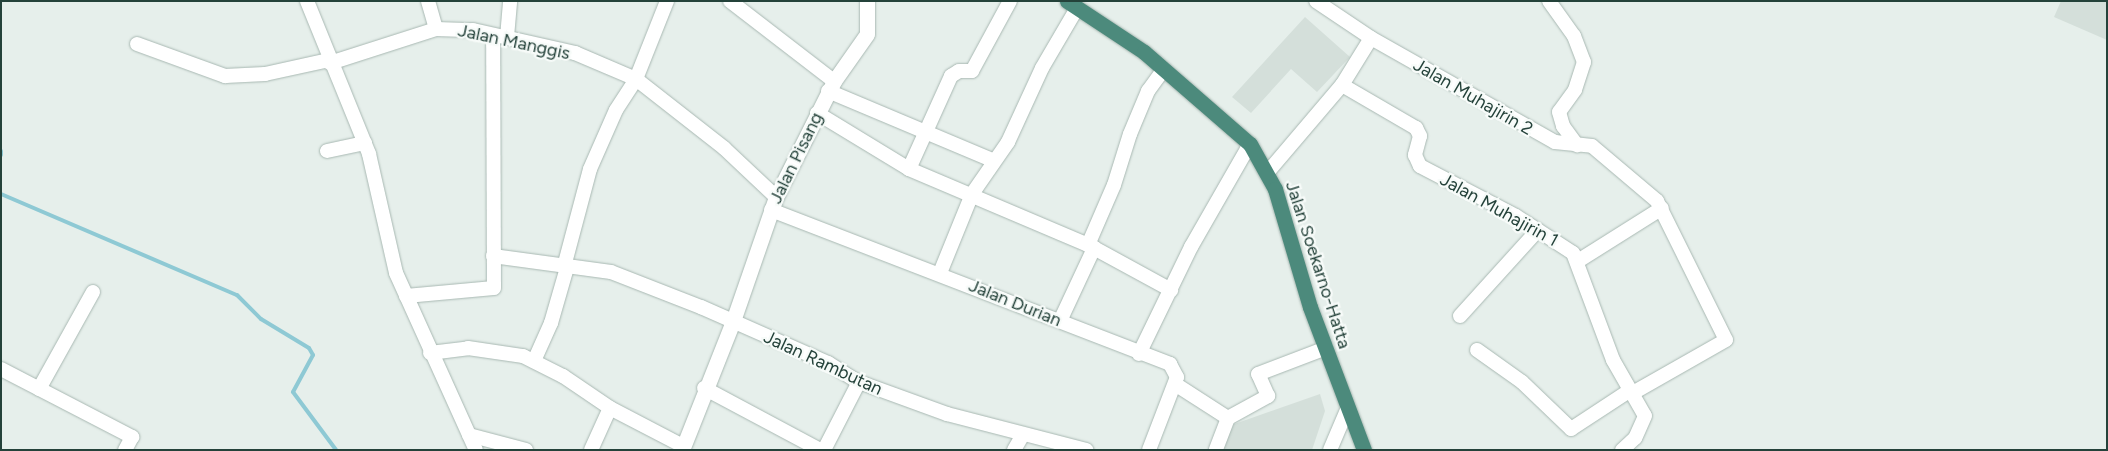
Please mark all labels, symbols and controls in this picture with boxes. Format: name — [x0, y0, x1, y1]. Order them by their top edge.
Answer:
street label: Jalan Manggis — [456, 20, 572, 64]
street label: Jalan Muhajirin 2 — [1409, 54, 1537, 140]
street label: Jalan Pisang — [765, 109, 827, 207]
street label: Jalan Muhajirin 1 — [1436, 169, 1562, 251]
street label: Jalan Soekarno-Hatta — [1281, 179, 1355, 351]
street label: Jalan Durian — [966, 275, 1064, 331]
street label: Jalan Rambutan — [760, 326, 886, 400]

